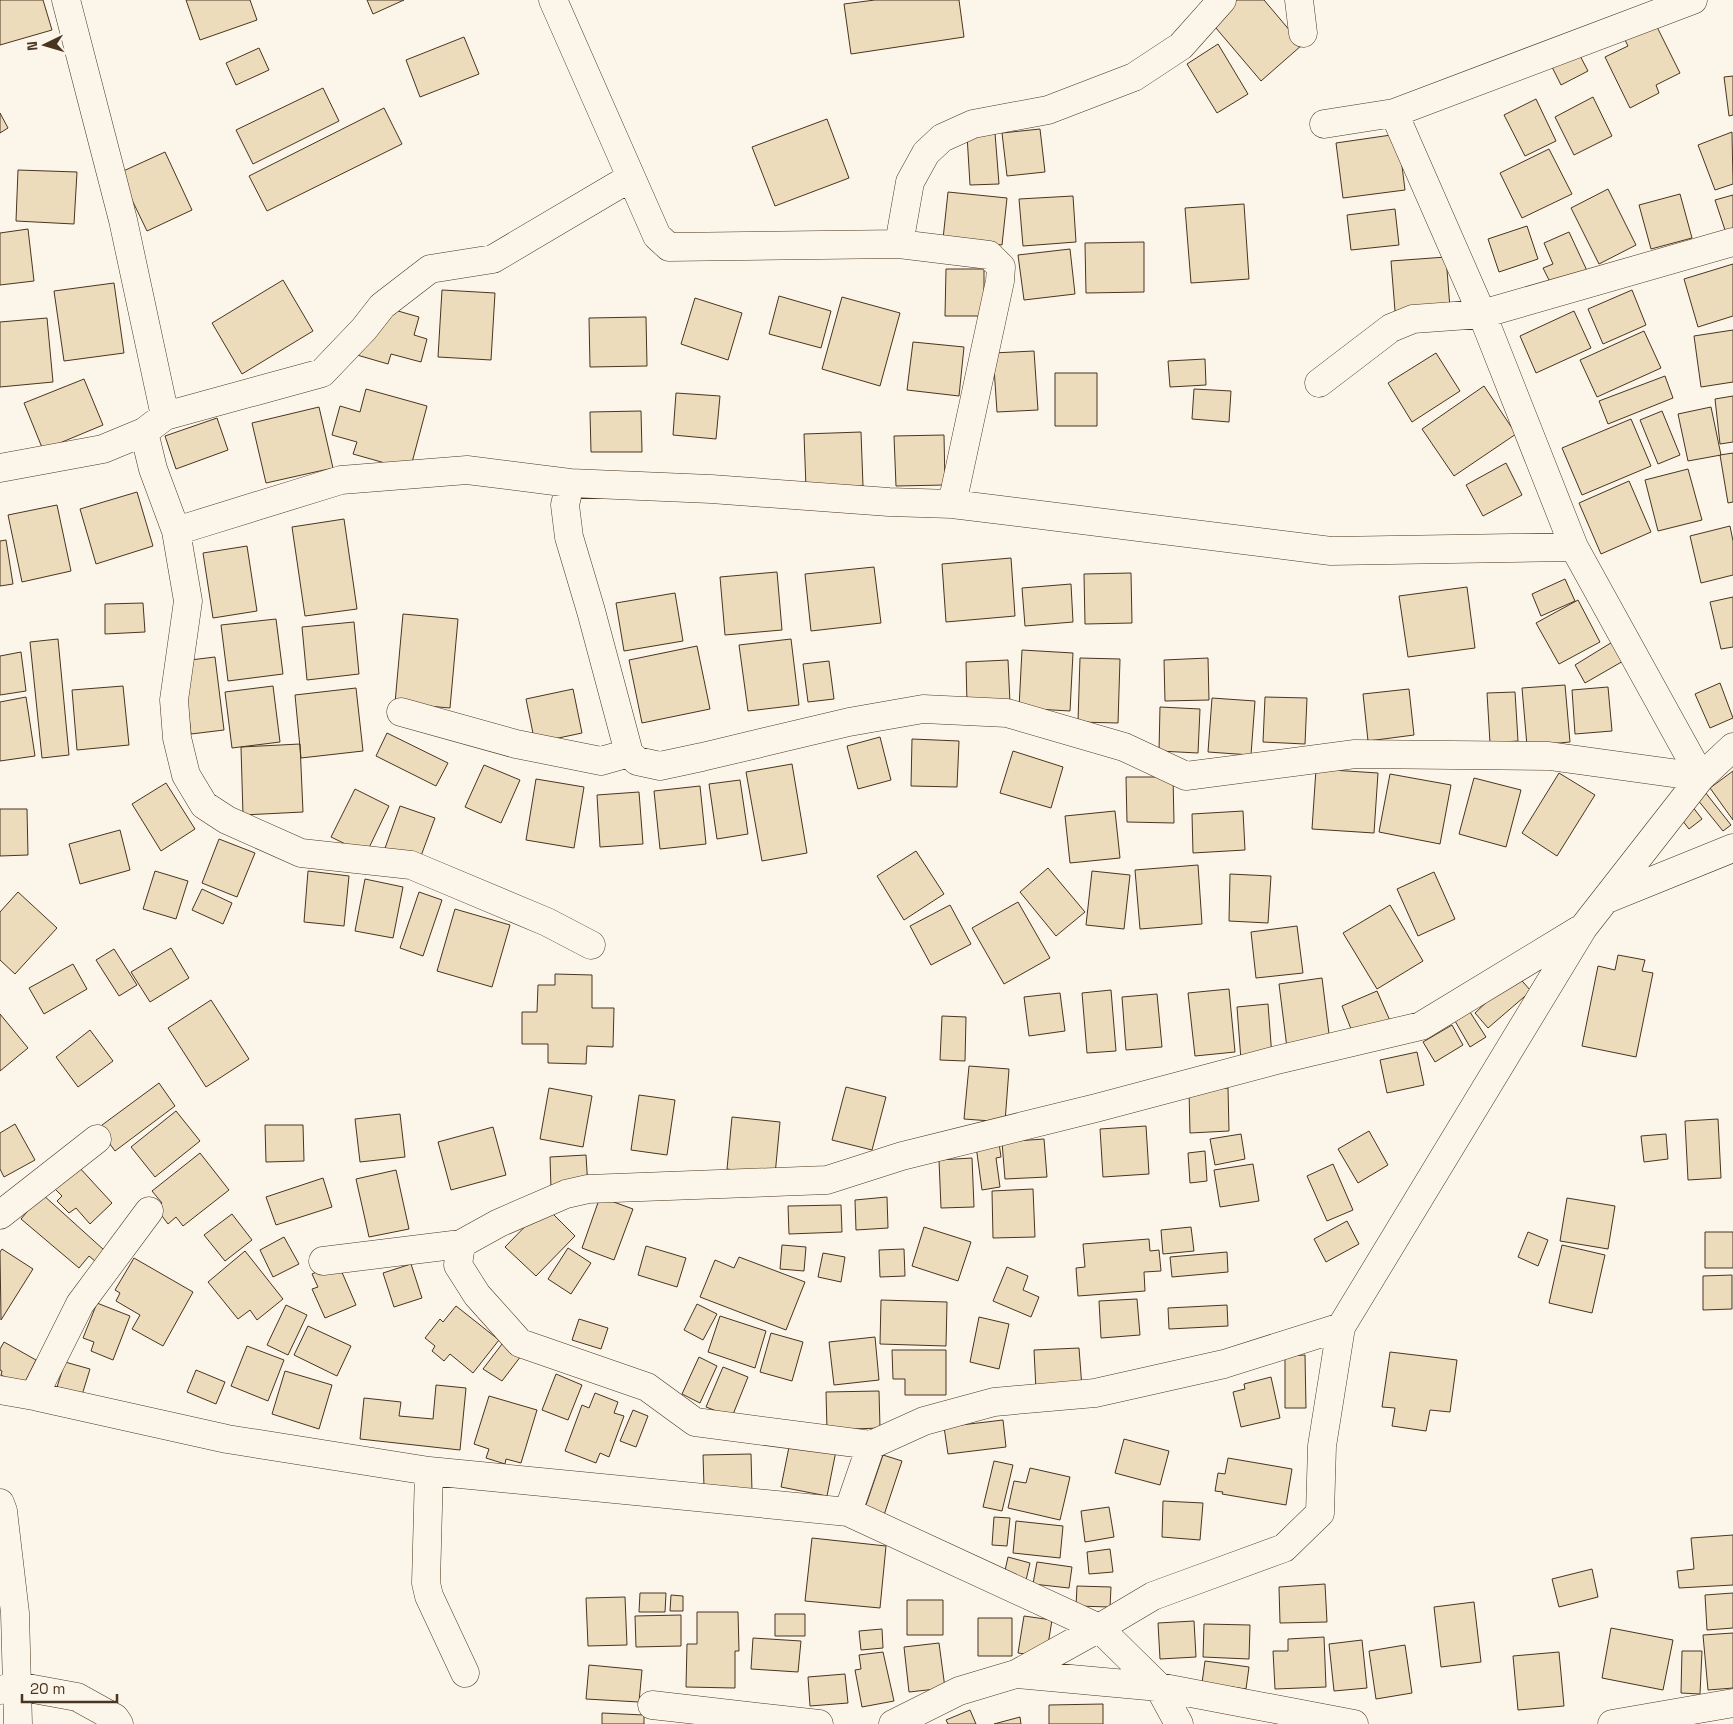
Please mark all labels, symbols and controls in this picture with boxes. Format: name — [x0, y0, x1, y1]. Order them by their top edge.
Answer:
north arrow — [20, 20, 70, 70]
text: N — [23, 41, 41, 52]
scale bar — [22, 1672, 118, 1704]
text: 20 m — [30, 1679, 65, 1698]

